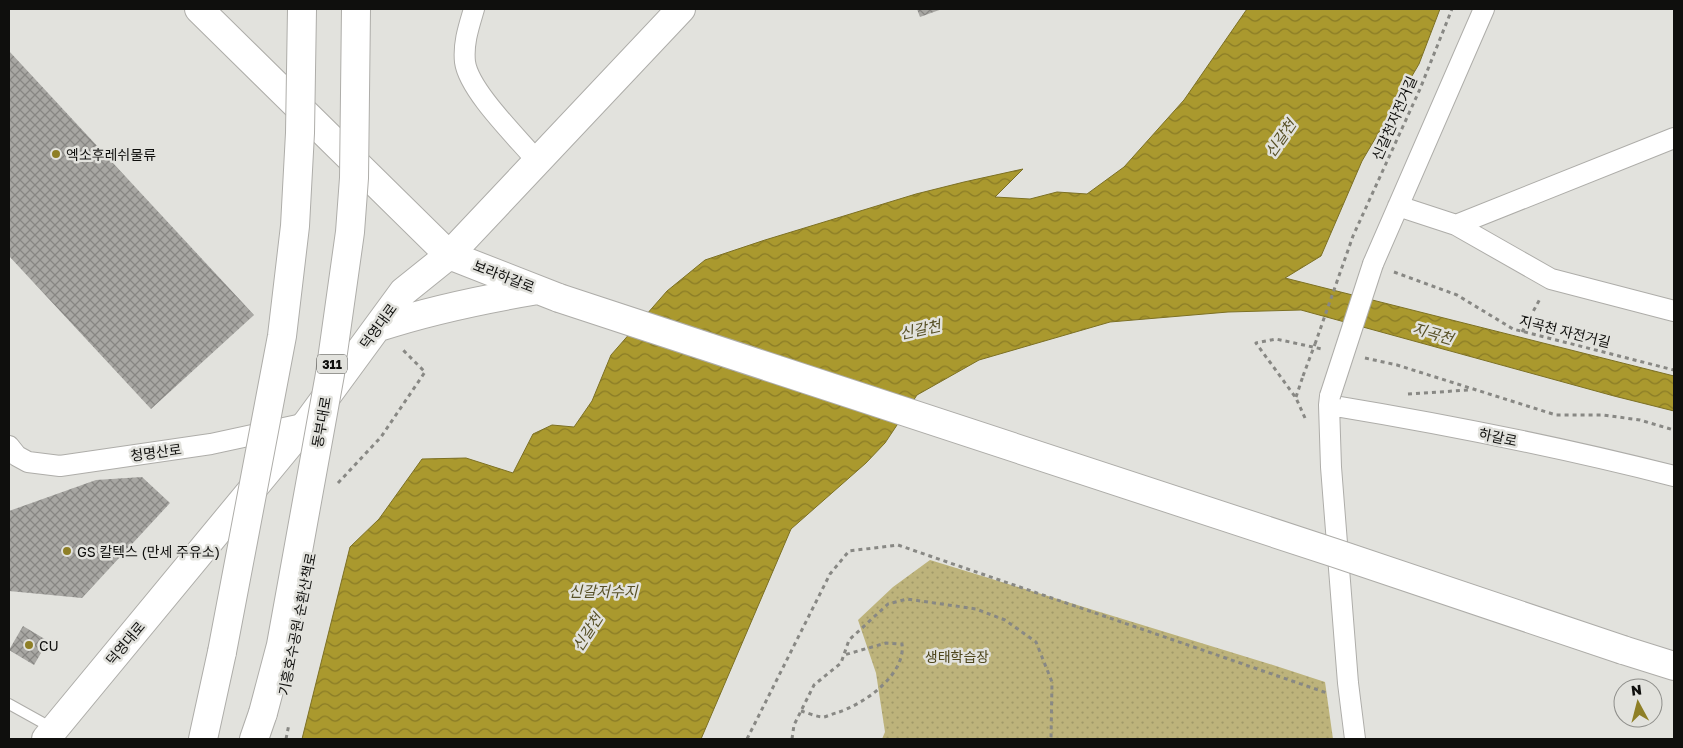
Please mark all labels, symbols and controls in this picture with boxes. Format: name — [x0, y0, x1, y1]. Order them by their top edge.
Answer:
street label: 신갈천자전거길 — [1368, 73, 1420, 163]
water label: 신갈천 — [1261, 114, 1301, 160]
place label: 엑소후레쉬물류 — [66, 146, 156, 163]
marker: 엑소후레쉬물류 — [50, 148, 62, 160]
street label: 보라하갈로 — [471, 257, 537, 296]
street label: 덕영대로 — [356, 300, 400, 352]
street label: 지곡천 자전거길 — [1517, 311, 1613, 351]
water label: 신갈천 — [898, 315, 944, 342]
water label: 지곡천 — [1411, 319, 1457, 348]
road number: 311 — [317, 354, 347, 374]
street label: 동부대로 — [308, 395, 334, 449]
street label: 하갈로 — [1477, 425, 1519, 449]
street label: 청명산로 — [129, 440, 183, 464]
place label: GS 칼텍스 (만세 주유소) — [77, 543, 220, 560]
marker: GS 칼텍스 (만세 주유소) — [61, 545, 73, 557]
street label: 기흥호수공원 순환산책로 — [275, 551, 319, 697]
water label: 신갈저수지 — [568, 582, 639, 600]
water label: 신갈천 — [568, 608, 607, 654]
street label: 덕영대로 — [102, 618, 148, 668]
place label: CU — [39, 637, 59, 654]
marker: CU — [23, 639, 35, 651]
park label: 생태학습장 — [925, 648, 989, 665]
north arrow — [1613, 678, 1663, 728]
text: N — [1630, 681, 1643, 699]

